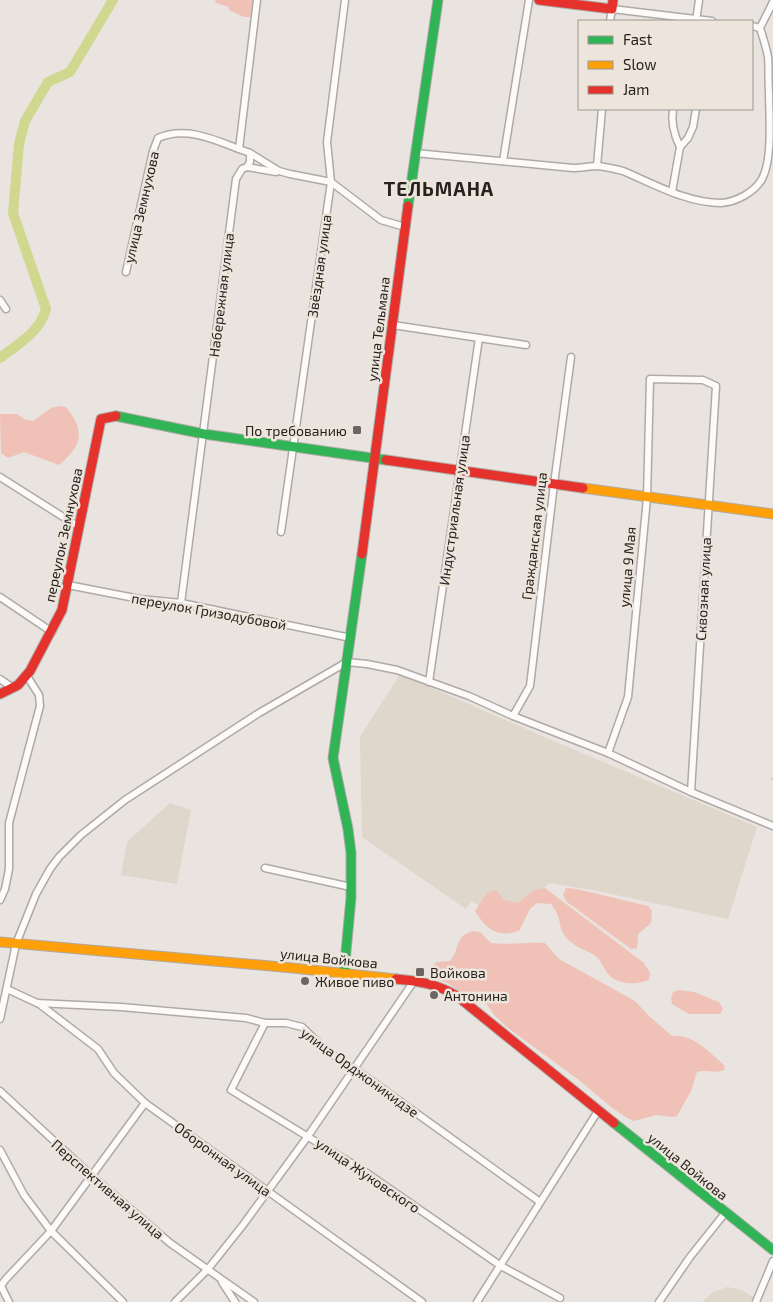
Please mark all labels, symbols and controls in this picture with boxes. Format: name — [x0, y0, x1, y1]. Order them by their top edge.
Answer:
legend — [578, 20, 753, 110]
text: Fast — [623, 30, 653, 48]
text: Slow — [623, 55, 657, 73]
text: Jam — [623, 80, 649, 98]
street label: улица Земнухова — [120, 149, 162, 265]
district label: ТЕЛЬМАНА — [384, 177, 494, 200]
street label: Звёздная улица — [303, 213, 335, 319]
street label: Набережная улица — [205, 232, 237, 358]
street label: улица Тельмана — [363, 276, 393, 382]
place label: По требованию — [245, 422, 347, 439]
marker: По требованию — [351, 424, 363, 436]
street label: Индустриальная улица — [435, 434, 473, 586]
street label: переулок Земнухова — [40, 466, 86, 604]
street label: Гражданская улица — [518, 471, 550, 601]
street label: улица 9 Мая — [615, 526, 639, 608]
street label: Сквозная улица — [692, 537, 714, 641]
street label: переулок Гризодубовой — [130, 589, 288, 633]
street label: улица Войкова — [279, 944, 379, 972]
place label: Войкова — [430, 964, 486, 981]
marker: Войкова — [414, 966, 426, 978]
place label: Живое пиво — [315, 973, 394, 990]
marker: Живое пиво — [299, 975, 311, 987]
place label: Антонина — [444, 987, 508, 1004]
marker: Антонина — [428, 989, 440, 1001]
street label: улица Орджоникидзе — [298, 1023, 422, 1121]
street label: Оборонная улица — [171, 1118, 275, 1200]
street label: улица Войкова — [645, 1129, 731, 1203]
street label: улица Жуковского — [313, 1134, 423, 1216]
street label: Перспективная улица — [48, 1135, 168, 1243]

